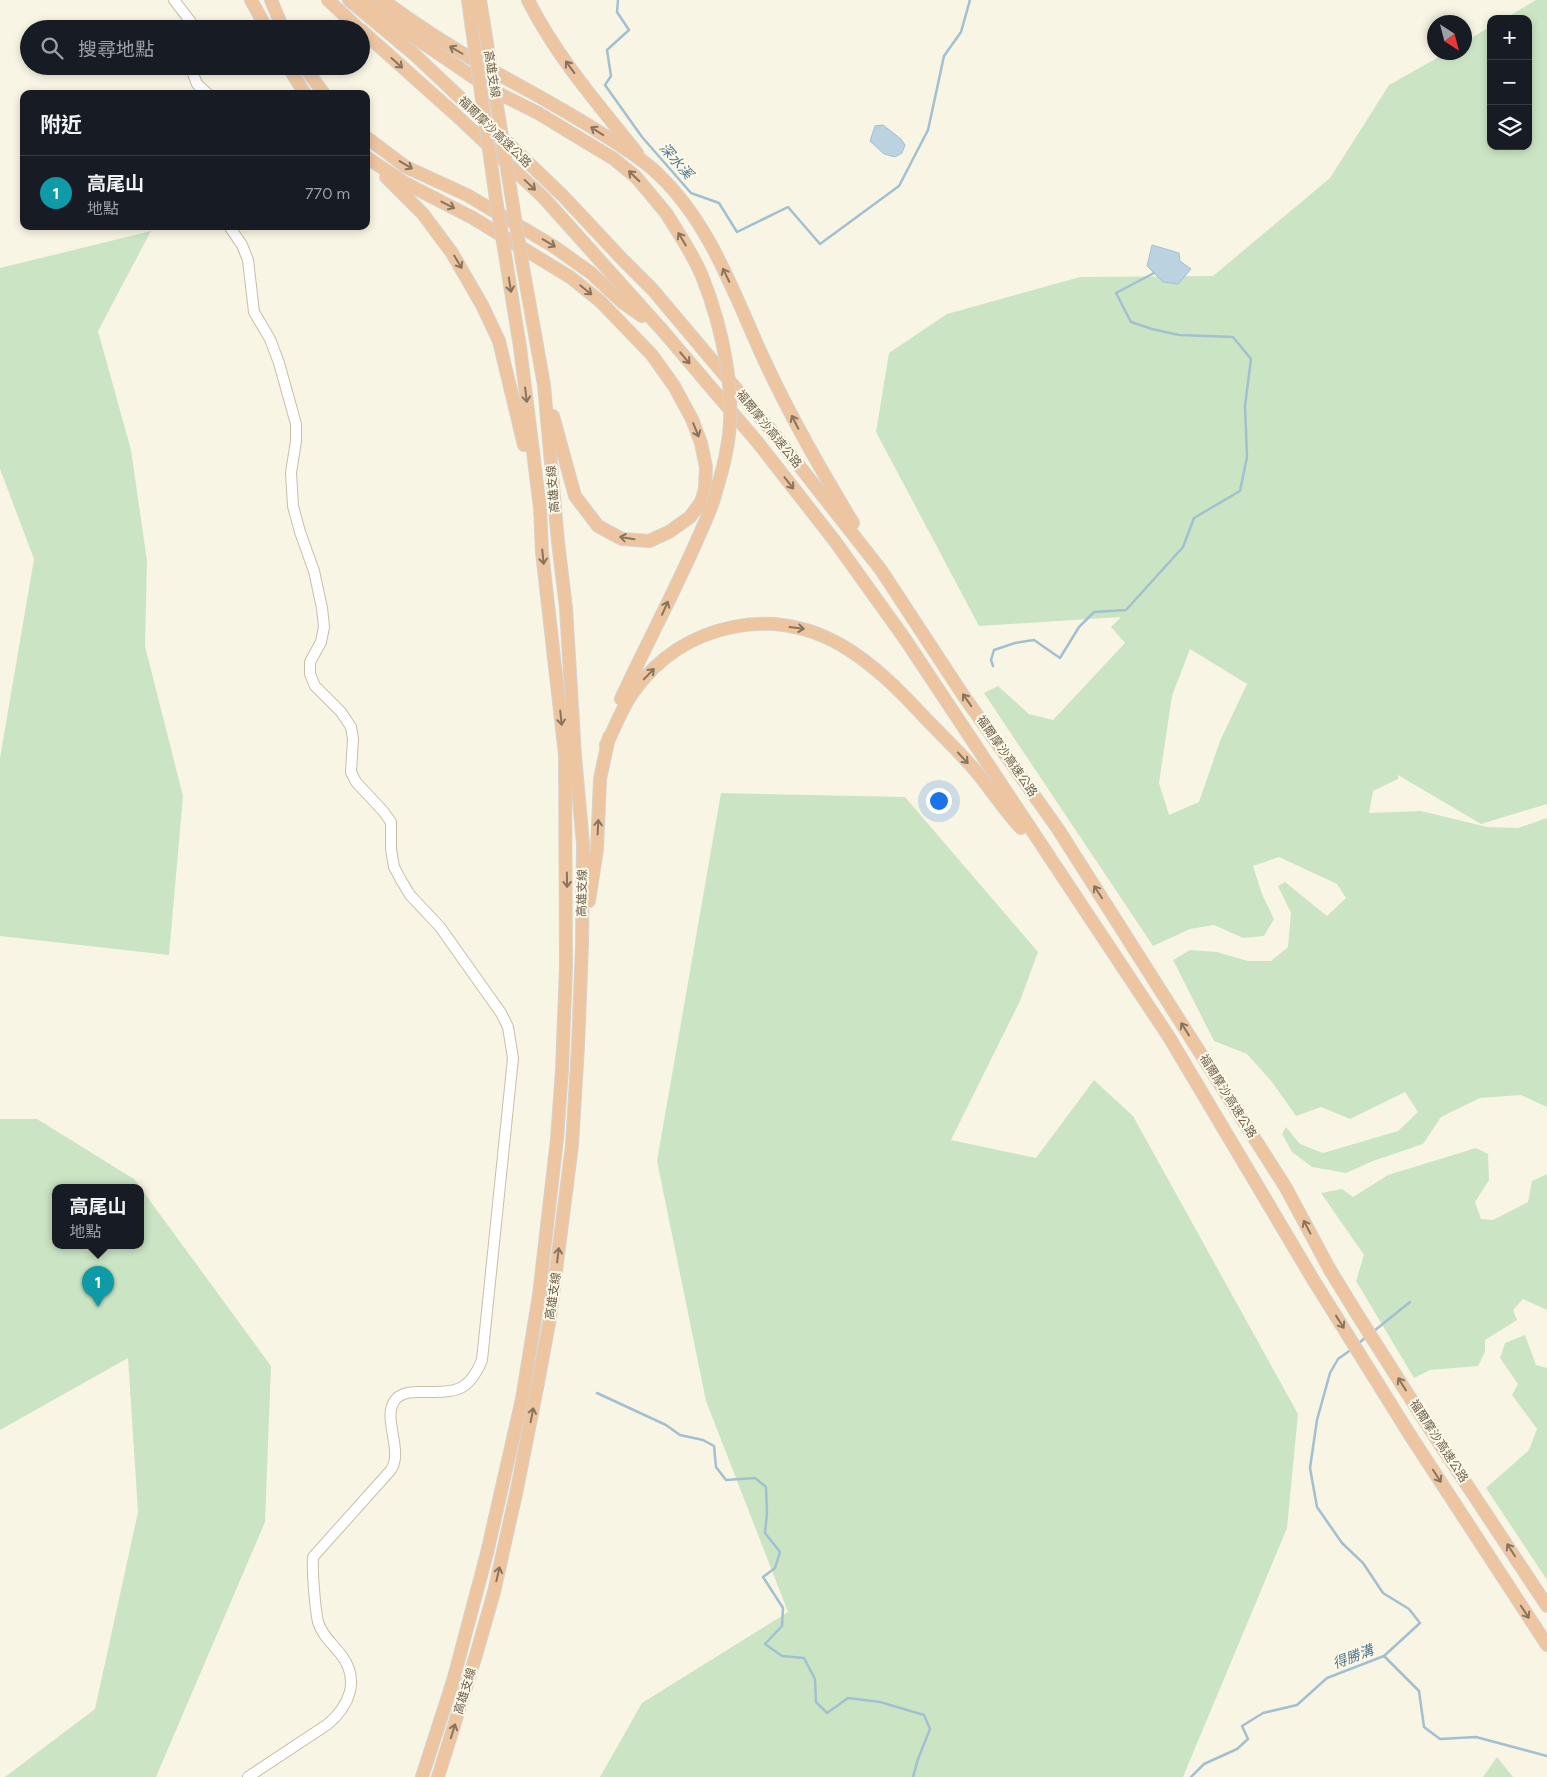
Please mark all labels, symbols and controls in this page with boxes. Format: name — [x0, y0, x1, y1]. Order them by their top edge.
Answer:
north arrow — [1427, 15, 1472, 60]
map controls — [1487, 15, 1532, 150]
button: + — [1487, 15, 1532, 60]
search box — [20, 20, 370, 75]
icon: search — [38, 34, 66, 62]
text: 搜尋地點 — [78, 38, 154, 61]
one-way arrow — [449, 45, 464, 54]
street label: 高雄支線 — [481, 49, 503, 99]
one-way arrow — [391, 58, 404, 69]
one-way arrow — [565, 60, 575, 74]
button: − — [1487, 60, 1532, 105]
street label: 福爾摩沙高速公路 — [456, 94, 534, 170]
button: layers — [1487, 105, 1532, 150]
text: 附近 — [40, 112, 82, 137]
one-way arrow — [591, 125, 605, 135]
water label: 深水溪 — [656, 140, 698, 184]
one-way arrow — [398, 161, 412, 171]
one-way arrow — [628, 170, 640, 182]
text: 高尾山 — [87, 172, 144, 195]
one-way arrow — [523, 179, 536, 191]
text: 1 — [53, 184, 59, 203]
text: 770 m — [305, 184, 350, 203]
text: 地點 — [87, 199, 119, 218]
one-way arrow — [440, 201, 455, 210]
one-way arrow — [677, 233, 687, 247]
one-way arrow — [541, 238, 555, 248]
one-way arrow — [453, 255, 463, 269]
one-way arrow — [721, 268, 730, 283]
one-way arrow — [505, 277, 515, 293]
one-way arrow — [579, 284, 592, 295]
one-way arrow — [680, 351, 691, 364]
one-way arrow — [521, 387, 531, 403]
street label: 福爾摩沙高速公路 — [733, 387, 805, 471]
one-way arrow — [790, 415, 799, 430]
one-way arrow — [692, 422, 701, 437]
street label: 高雄支線 — [544, 464, 562, 514]
one-way arrow — [784, 476, 795, 489]
one-way arrow — [620, 533, 636, 543]
one-way arrow — [538, 548, 548, 564]
one-way arrow — [660, 601, 670, 616]
one-way arrow — [789, 623, 805, 633]
one-way arrow — [643, 667, 655, 680]
one-way arrow — [962, 693, 972, 707]
one-way arrow — [556, 710, 566, 726]
street label: 福爾摩沙高速公路 — [974, 713, 1040, 799]
one-way arrow — [957, 752, 969, 764]
your location — [926, 788, 952, 814]
one-way arrow — [593, 820, 602, 836]
street label: 高雄支線 — [575, 869, 589, 917]
one-way arrow — [562, 872, 572, 888]
one-way arrow — [1093, 885, 1103, 899]
one-way arrow — [1180, 1022, 1190, 1036]
street label: 福爾摩沙高速公路 — [1197, 1052, 1259, 1140]
popup — [52, 1184, 144, 1249]
text: 高尾山 — [69, 1195, 127, 1218]
one-way arrow — [1302, 1219, 1312, 1234]
text: 地點 — [69, 1222, 102, 1241]
one-way arrow — [553, 1247, 563, 1263]
pin: 1 — [82, 1266, 114, 1307]
street label: 高雄支線 — [543, 1271, 563, 1321]
one-way arrow — [1335, 1315, 1345, 1329]
one-way arrow — [1397, 1378, 1407, 1392]
street label: 福爾摩沙高速公路 — [1407, 1397, 1471, 1485]
one-way arrow — [527, 1408, 537, 1424]
one-way arrow — [1432, 1468, 1442, 1482]
one-way arrow — [1505, 1544, 1515, 1558]
one-way arrow — [493, 1567, 503, 1583]
one-way arrow — [1521, 1604, 1531, 1618]
water label: 得勝溝 — [1330, 1641, 1378, 1672]
street label: 高雄支線 — [451, 1666, 479, 1716]
one-way arrow — [449, 1723, 459, 1739]

